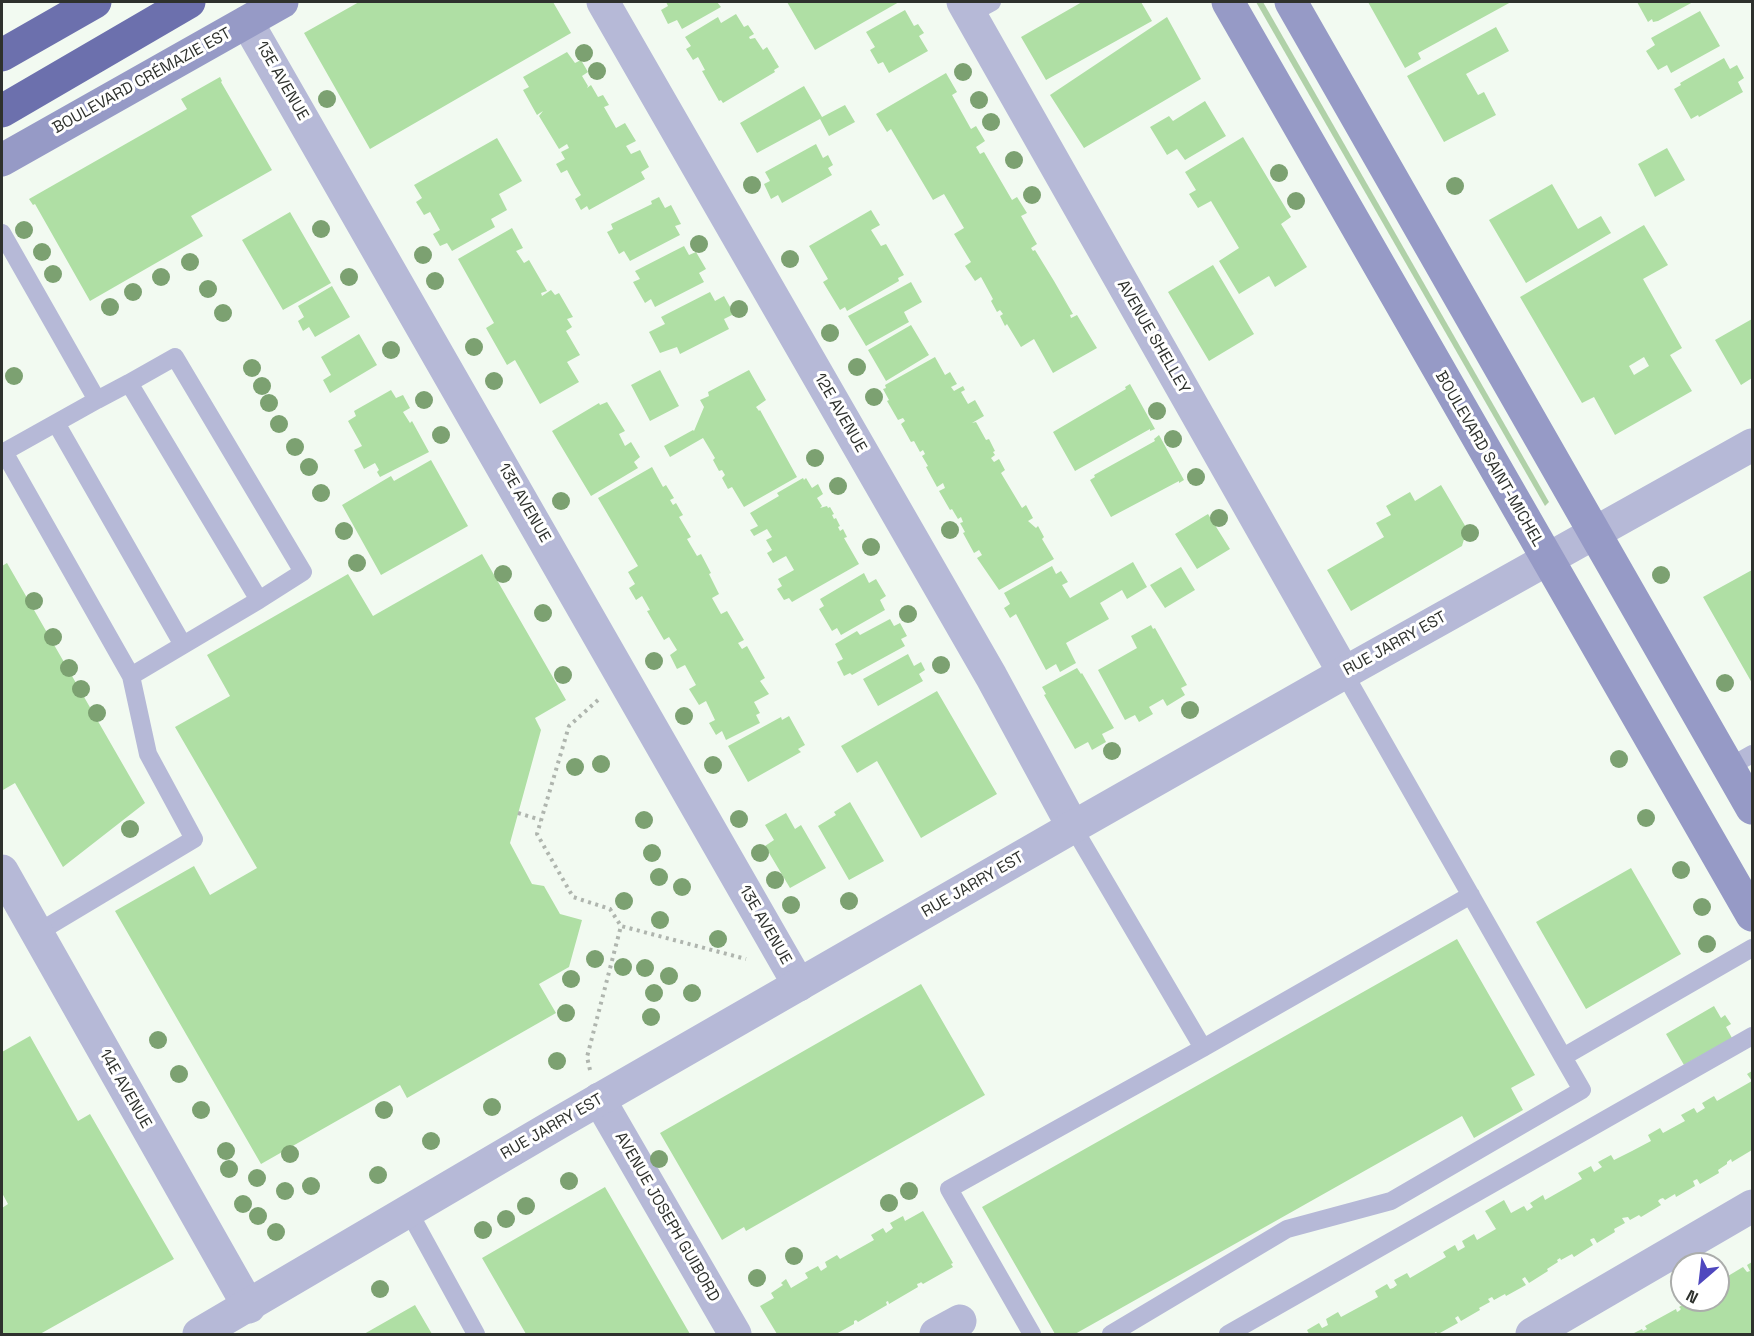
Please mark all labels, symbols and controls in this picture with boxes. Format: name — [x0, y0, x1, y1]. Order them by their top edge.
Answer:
street label: BOULEVARD CRÉMAZIE EST — [49, 24, 235, 138]
street label: 13E AVENUE — [252, 38, 312, 124]
street label: AVENUE SHELLEY — [1113, 277, 1193, 397]
street label: BOULEVARD SAINT-MICHEL — [1431, 368, 1547, 550]
street label: 12E AVENUE — [810, 370, 870, 456]
street label: 13E AVENUE — [494, 460, 554, 546]
street label: RUE JARRY EST — [1340, 608, 1450, 680]
street label: RUE JARRY EST — [919, 848, 1027, 922]
street label: 13E AVENUE — [735, 882, 795, 968]
street label: 14E AVENUE — [95, 1046, 155, 1132]
street label: RUE JARRY EST — [498, 1090, 606, 1164]
street label: AVENUE JOSEPH GUIBORD — [611, 1129, 723, 1305]
north arrow — [1670, 1252, 1730, 1312]
text: N — [1683, 1285, 1702, 1308]

